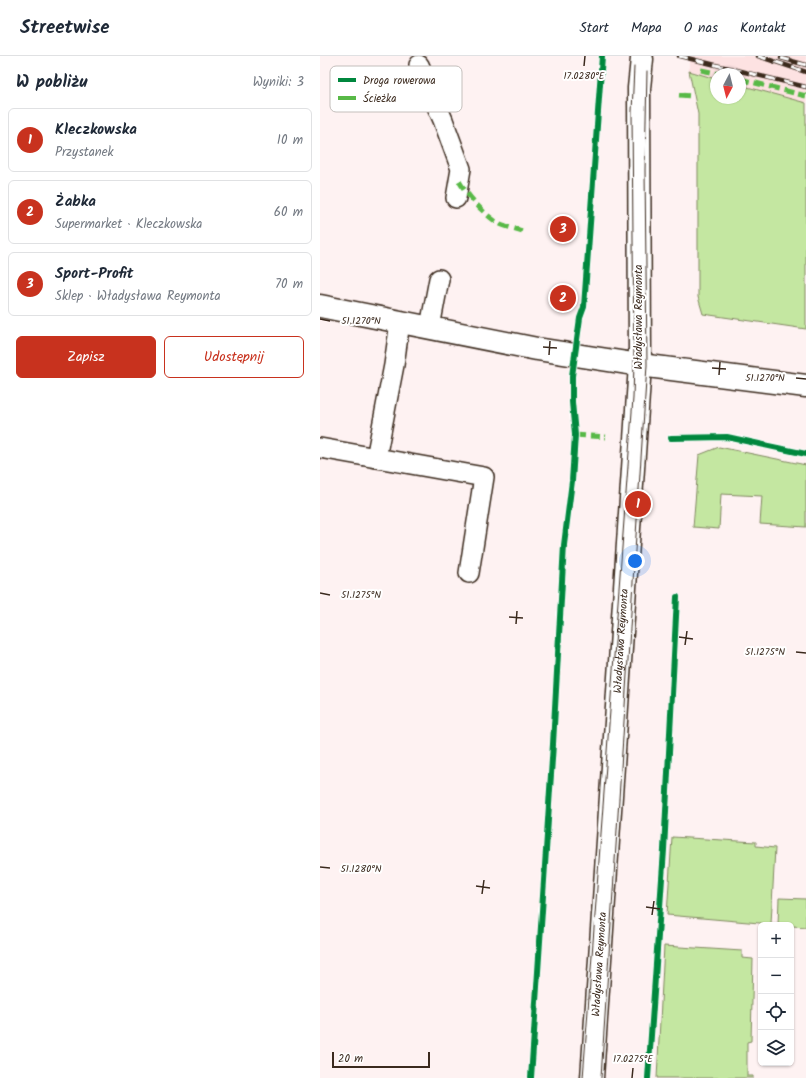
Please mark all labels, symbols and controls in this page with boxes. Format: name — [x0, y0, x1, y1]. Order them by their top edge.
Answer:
text: Streetwise — [20, 13, 110, 43]
text: Start — [579, 17, 609, 39]
text: Mapa — [631, 17, 662, 39]
text: O nas — [684, 17, 718, 39]
text: Kontakt — [740, 17, 786, 39]
legend — [330, 66, 462, 112]
text: 17.0280°E — [563, 68, 606, 84]
north arrow — [710, 68, 746, 104]
text: W pobliżu — [16, 69, 87, 96]
text: Wyniki: 3 — [253, 72, 304, 93]
text: Droga rowerowa — [363, 72, 436, 90]
text: Ścieżka — [363, 90, 396, 108]
text: Kleczkowska — [55, 118, 137, 142]
text: 1 — [28, 130, 32, 151]
text: 10 m — [277, 130, 303, 151]
text: Przystanek — [55, 142, 114, 163]
text: Żabka — [55, 190, 96, 214]
text: 2 — [26, 202, 34, 223]
text: 60 m — [274, 202, 303, 223]
text: Supermarket · Kleczkowska — [55, 214, 202, 235]
pin: 3 — [550, 214, 576, 244]
text: Sport-Profit — [55, 262, 133, 286]
street label: Władysława Reymonta — [630, 265, 648, 369]
text: 3 — [26, 274, 34, 295]
text: 70 m — [275, 274, 303, 295]
pin: 2 — [550, 283, 576, 313]
text: Sklep · Władysława Reymonta — [55, 286, 221, 307]
text: 51.1270°N — [341, 313, 381, 329]
button: Zapisz — [16, 336, 156, 378]
button: Udostępnij — [164, 336, 304, 378]
text: 51.1270°N — [745, 370, 785, 386]
pin: 1 — [625, 489, 651, 519]
your location — [625, 551, 645, 571]
text: 51.1275°N — [341, 587, 381, 603]
street label: Władysława Reymonta — [609, 588, 634, 694]
text: 51.1275°N — [745, 644, 785, 660]
text: 51.1280°N — [340, 861, 382, 877]
street label: Władysława Reymonta — [587, 911, 612, 1017]
map controls — [758, 922, 794, 1066]
button: + — [758, 922, 794, 958]
button: − — [758, 958, 794, 994]
button: locate — [758, 994, 794, 1030]
button: layers — [758, 1030, 794, 1066]
scale bar — [332, 1050, 430, 1069]
text: 20 m — [338, 1050, 363, 1068]
text: 17.0275°E — [613, 1051, 654, 1067]

